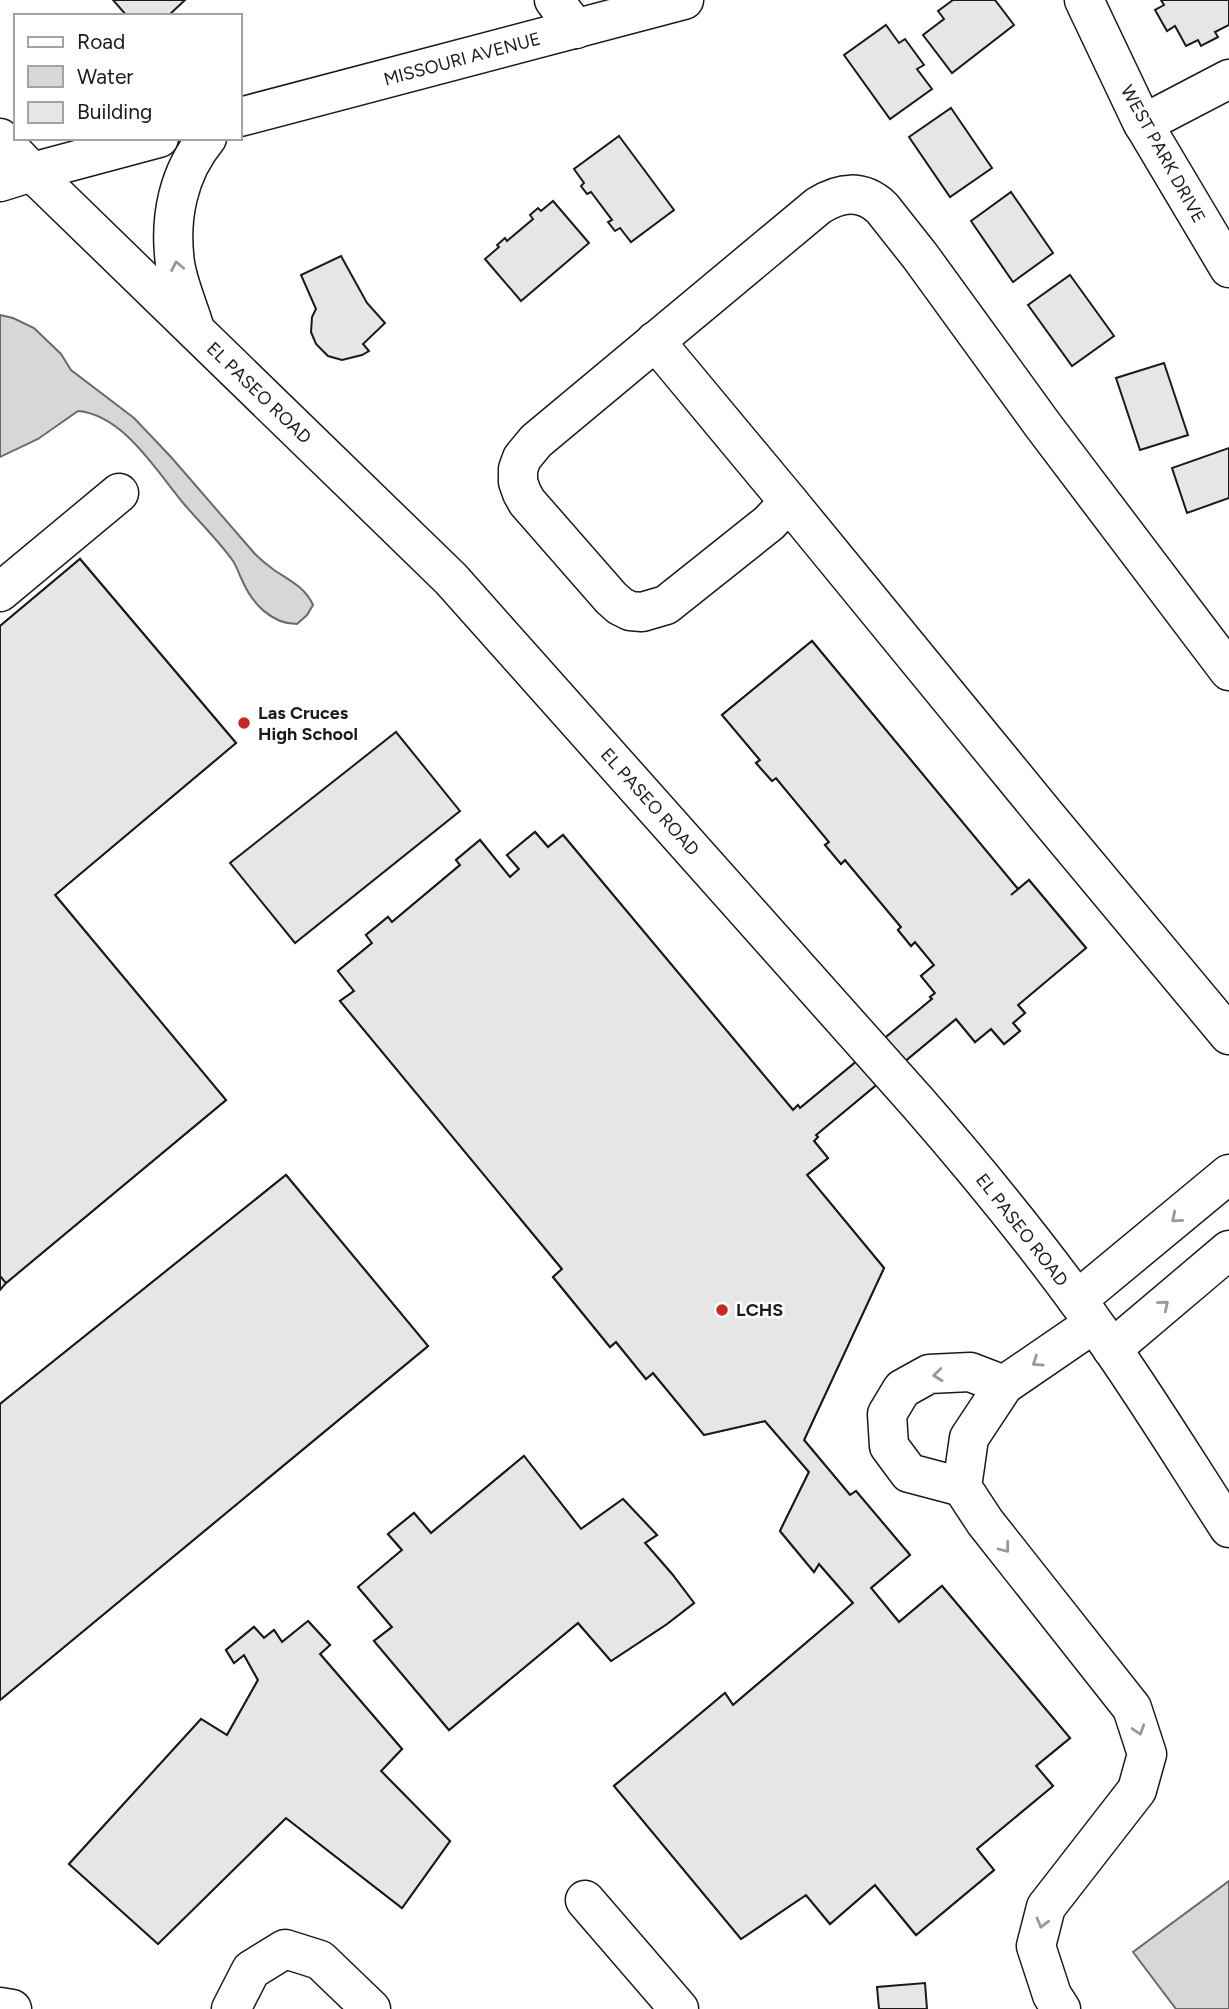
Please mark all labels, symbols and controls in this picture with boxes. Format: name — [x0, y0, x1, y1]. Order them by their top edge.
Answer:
legend — [14, 14, 242, 140]
street label: MISSOURI AVENUE — [381, 27, 543, 91]
text: Road — [77, 29, 125, 54]
text: Water — [77, 64, 133, 89]
street label: WEST PARK DRIVE — [1116, 81, 1210, 227]
text: Building — [77, 99, 152, 124]
one-way arrow — [170, 260, 185, 272]
street label: EL PASEO ROAD — [202, 338, 316, 448]
place label: Las Cruces High School — [258, 702, 358, 745]
marker: Las Cruces High School — [236, 715, 252, 731]
street label: EL PASEO ROAD — [596, 744, 704, 860]
street label: EL PASEO ROAD — [971, 1169, 1073, 1291]
one-way arrow — [1172, 1209, 1184, 1222]
place label: LCHS — [736, 1299, 783, 1321]
one-way arrow — [1156, 1301, 1169, 1313]
marker: LCHS — [714, 1302, 730, 1318]
one-way arrow — [1032, 1354, 1045, 1366]
one-way arrow — [932, 1367, 944, 1382]
one-way arrow — [997, 1539, 1009, 1552]
one-way arrow — [1131, 1723, 1145, 1735]
one-way arrow — [1036, 1917, 1050, 1929]

